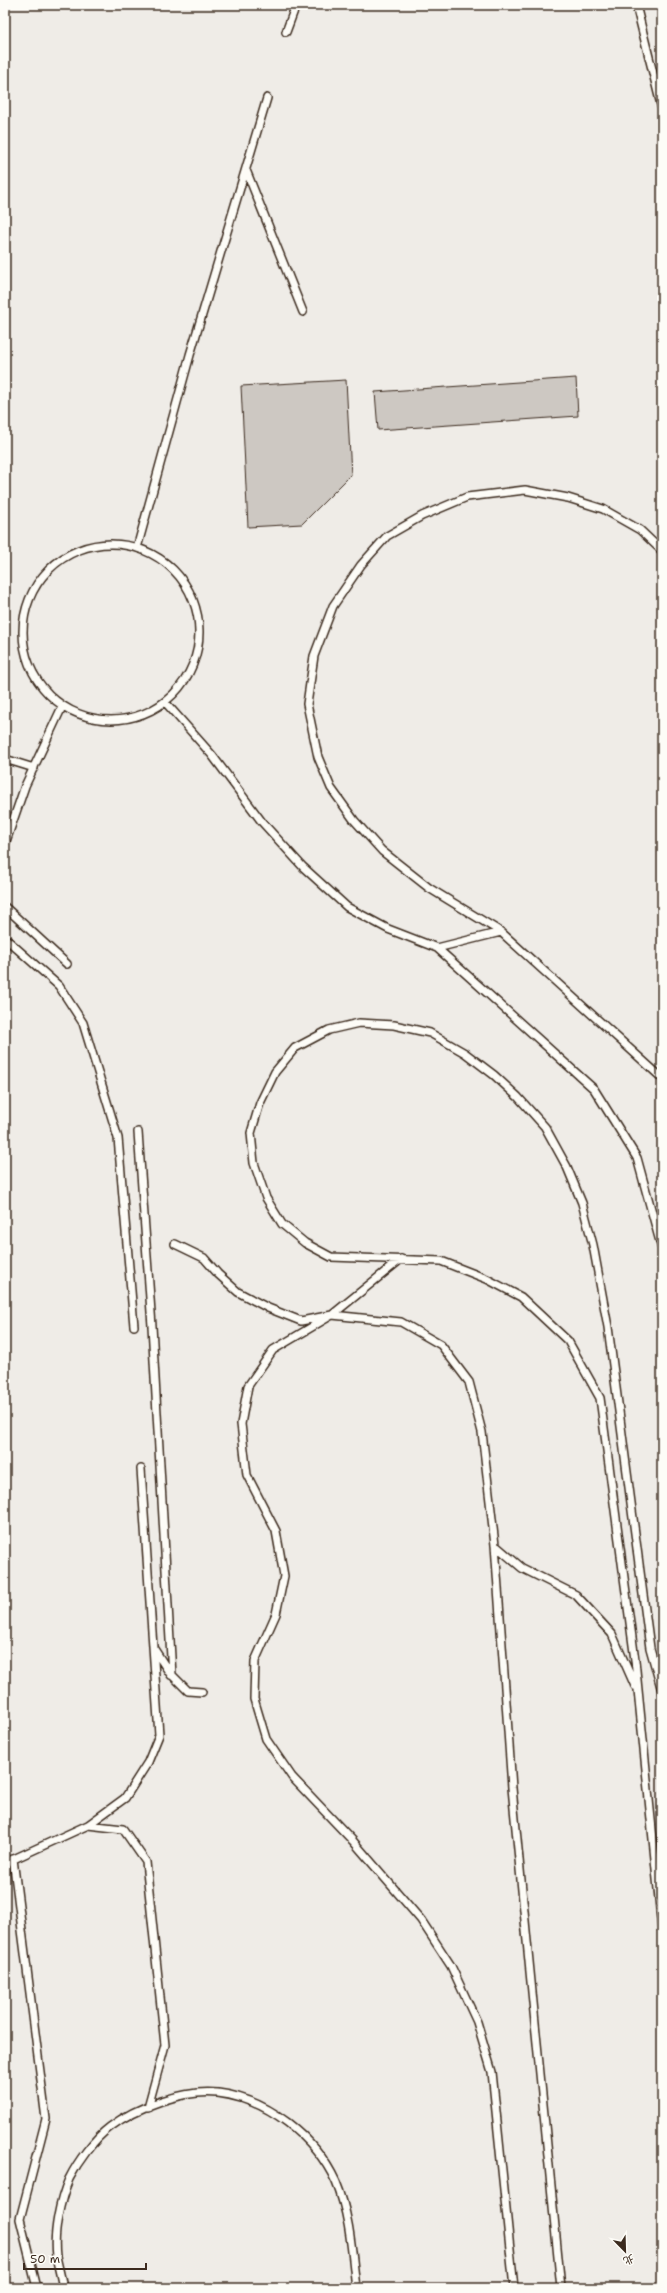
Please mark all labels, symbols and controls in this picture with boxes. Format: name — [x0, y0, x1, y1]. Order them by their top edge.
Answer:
north arrow — [605, 2231, 645, 2271]
scale bar — [24, 2245, 146, 2271]
text: 50 m — [30, 2251, 60, 2267]
text: 北 — [621, 2251, 637, 2269]

